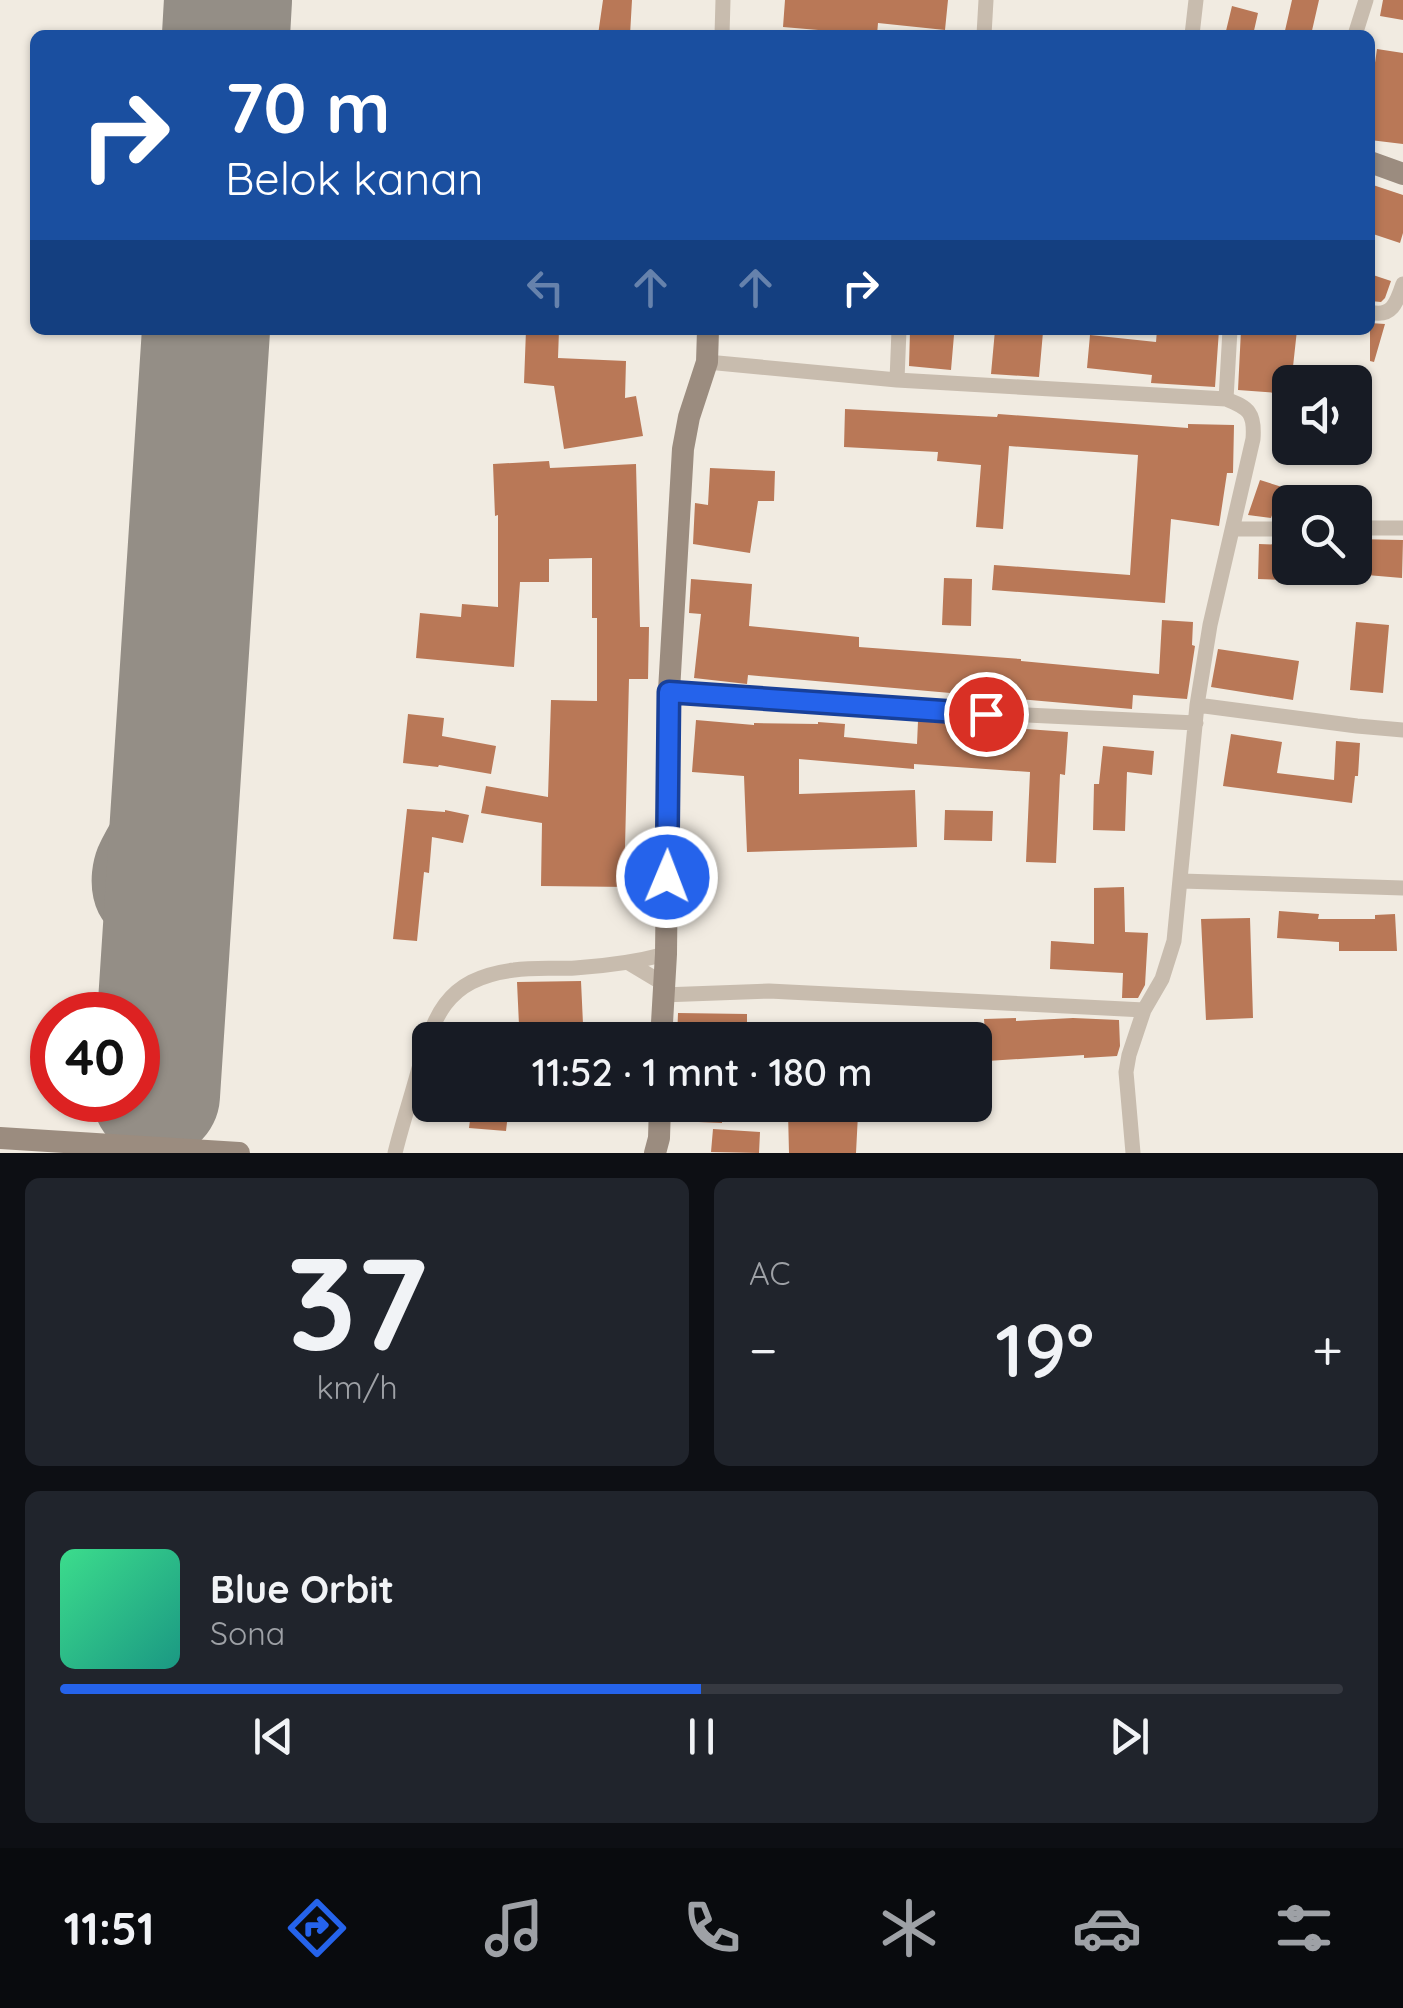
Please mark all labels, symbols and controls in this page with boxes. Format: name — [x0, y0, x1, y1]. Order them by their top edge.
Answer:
text: 70 m — [225, 63, 391, 151]
icon: right — [60, 70, 190, 200]
text: Belok kanan — [225, 150, 484, 206]
icon: left — [518, 260, 573, 315]
icon: ahead — [623, 260, 678, 315]
icon: ahead — [728, 260, 783, 315]
icon: right — [833, 260, 888, 315]
map controls — [1272, 365, 1372, 585]
button: sound — [1272, 365, 1372, 465]
button: search — [1272, 485, 1372, 585]
pin — [944, 672, 1029, 757]
icon: arrive — [959, 687, 1014, 742]
position arrow — [615, 825, 719, 929]
speed limit sign: 40 — [30, 992, 160, 1122]
text: 11:52 · 1 mnt · 180 m — [532, 1048, 872, 1096]
text: 37 — [286, 1220, 428, 1383]
text: AC — [749, 1253, 790, 1293]
text: 19° — [995, 1302, 1094, 1396]
text: − — [749, 1315, 778, 1384]
text: + — [1312, 1315, 1343, 1384]
text: km/h — [316, 1367, 398, 1407]
text: Blue Orbit — [210, 1565, 394, 1613]
text: Sona — [210, 1613, 285, 1653]
icon: previous — [246, 1709, 301, 1764]
icon: pause — [674, 1709, 729, 1764]
icon: next — [1102, 1709, 1157, 1764]
icon: directions — [282, 1893, 352, 1963]
icon: music — [479, 1893, 549, 1963]
icon: phone — [677, 1893, 747, 1963]
icon: climate — [874, 1893, 944, 1963]
icon: car — [1072, 1893, 1142, 1963]
icon: filters — [1269, 1893, 1339, 1963]
text: 11:51 — [64, 1900, 154, 1956]

